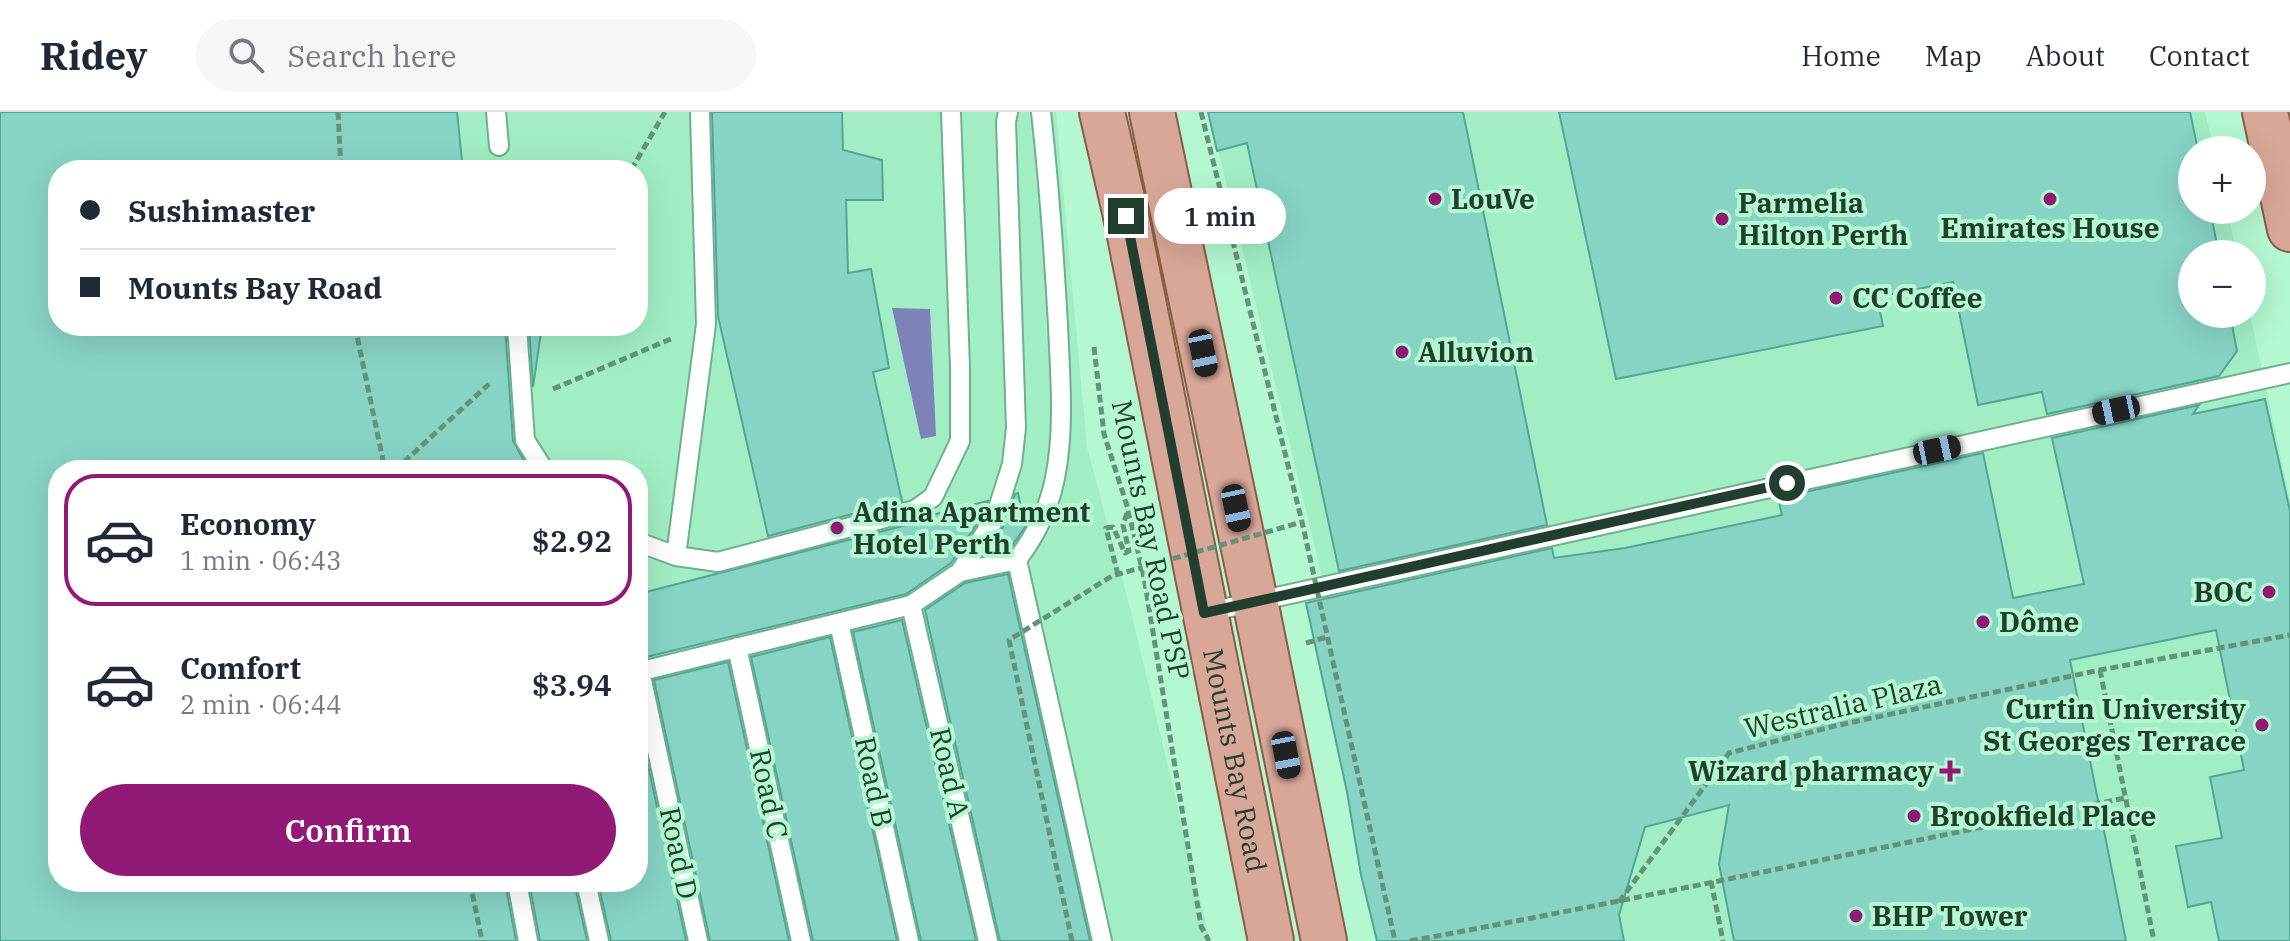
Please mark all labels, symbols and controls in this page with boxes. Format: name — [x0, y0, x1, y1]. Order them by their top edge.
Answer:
search box — [196, 19, 756, 91]
text: Ridey — [40, 31, 148, 80]
icon: search — [224, 33, 268, 77]
text: Search here — [288, 36, 457, 75]
text: Home — [1801, 37, 1881, 74]
text: Map — [1925, 37, 1982, 74]
text: About — [2026, 37, 2105, 74]
text: Contact — [2149, 37, 2250, 74]
map controls — [2178, 136, 2266, 328]
button: + — [2178, 136, 2266, 224]
place label: LouVe — [1451, 180, 1535, 217]
place label: Parmelia Hilton Perth — [1738, 184, 1908, 253]
callout: 1 min — [1154, 188, 1286, 244]
marker: LouVe — [1426, 190, 1444, 208]
marker: Emirates House — [2041, 190, 2059, 208]
text: Sushimaster — [128, 191, 315, 230]
route end — [1108, 198, 1144, 234]
text: 1 min — [1184, 199, 1256, 233]
place label: Emirates House — [1940, 209, 2160, 246]
marker: Parmelia Hilton Perth — [1713, 210, 1731, 228]
button: − — [2178, 240, 2266, 328]
text: Mounts Bay Road — [128, 268, 382, 307]
place label: CC Coffee — [1852, 279, 1983, 316]
marker: CC Coffee — [1827, 289, 1845, 307]
car — [1186, 327, 1220, 379]
place label: Alluvion — [1418, 333, 1534, 370]
marker: Alluvion — [1393, 343, 1411, 361]
car — [2090, 393, 2142, 427]
street label: Mounts Bay Road PSP — [1104, 396, 1199, 683]
car — [1911, 433, 1963, 467]
route start — [1769, 465, 1805, 501]
car — [1219, 482, 1253, 534]
place label: Adina Apartment Hotel Perth — [853, 493, 1090, 562]
icon: car — [84, 504, 156, 576]
text: Economy — [180, 504, 316, 543]
marker: Adina Apartment Hotel Perth — [828, 519, 846, 537]
text: $2.92 — [532, 521, 612, 560]
text: 1 min · 06:43 — [180, 543, 342, 577]
place label: BOC — [2193, 573, 2253, 610]
marker: BOC — [2260, 583, 2278, 601]
place label: Dôme — [1999, 603, 2079, 640]
marker: Dôme — [1974, 613, 1992, 631]
street label: Mounts Bay Road — [1195, 645, 1276, 876]
icon: car — [84, 648, 156, 720]
text: Comfort — [180, 648, 301, 687]
text: $3.94 — [532, 665, 612, 704]
street label: Westralia Plaza — [1741, 665, 1945, 746]
text: 2 min · 06:44 — [180, 687, 342, 721]
place label: Curtin University St Georges Terrace — [1983, 690, 2246, 759]
marker: Curtin University St Georges Terrace — [2253, 716, 2271, 734]
street label: Road A — [922, 724, 979, 822]
car — [1270, 729, 1302, 781]
street label: Road B — [847, 733, 902, 831]
street label: Road C — [742, 745, 797, 842]
place label: Wizard pharmacy — [1688, 752, 1934, 789]
marker: Wizard pharmacy — [1941, 762, 1959, 780]
button: Confirm — [80, 784, 616, 876]
place label: Brookfield Place — [1930, 797, 2156, 834]
street label: Road D — [652, 804, 707, 902]
marker: Brookfield Place — [1905, 807, 1923, 825]
place label: BHP Tower — [1872, 897, 2028, 934]
marker: BHP Tower — [1847, 907, 1865, 925]

